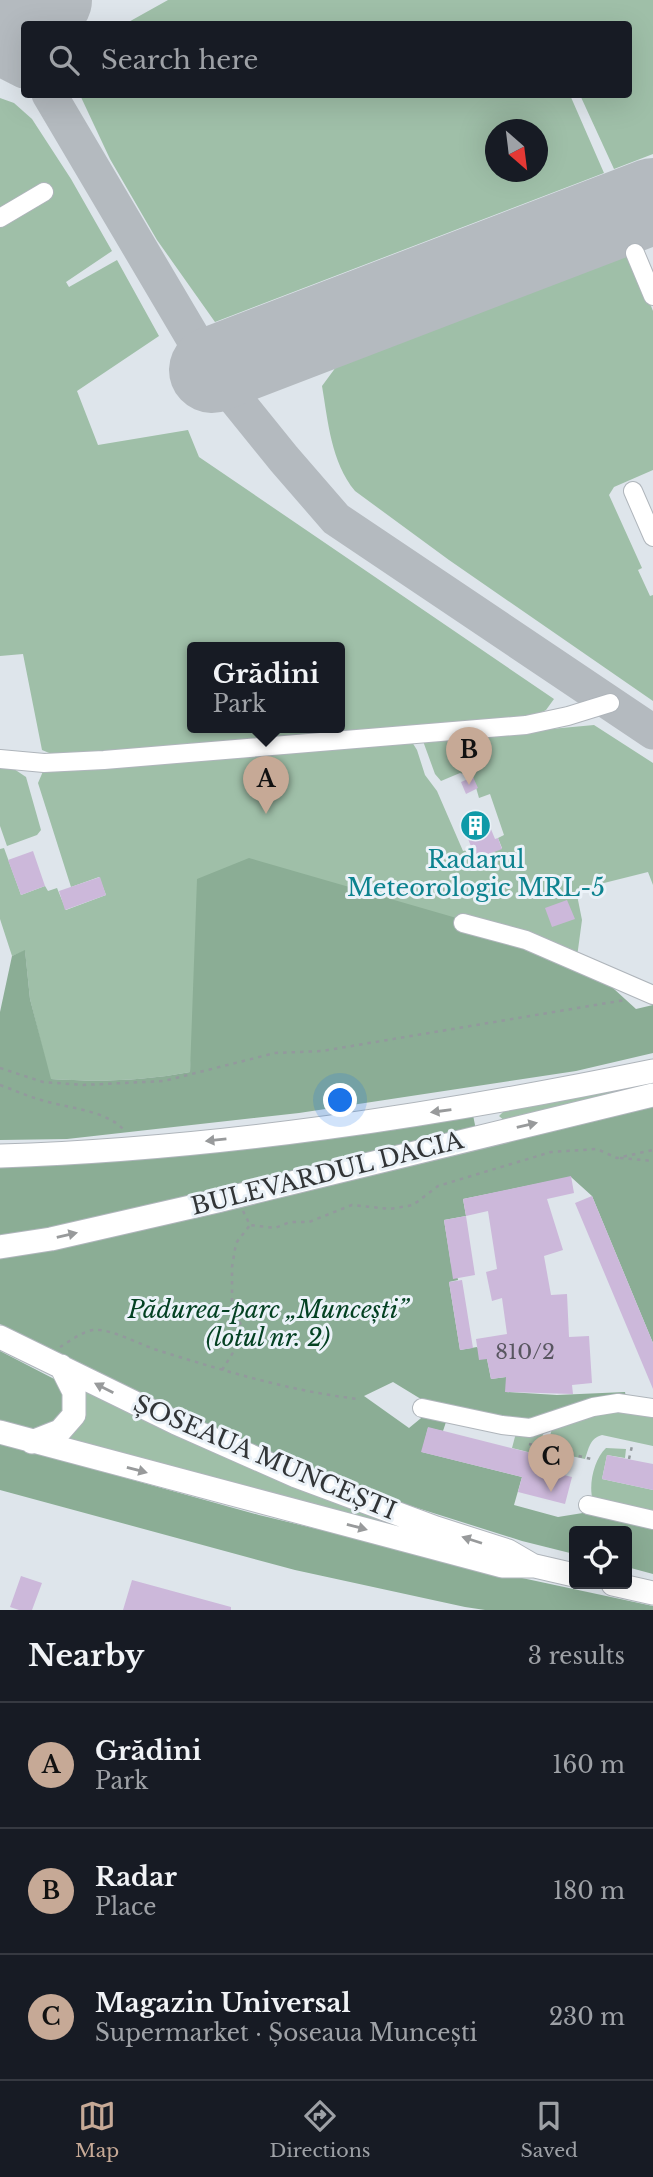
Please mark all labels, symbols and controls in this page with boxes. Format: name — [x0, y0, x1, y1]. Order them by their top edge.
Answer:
search box — [21, 21, 632, 98]
icon: search — [45, 41, 83, 79]
text: Search here — [101, 44, 258, 76]
north arrow — [485, 119, 548, 182]
popup — [187, 642, 345, 733]
text: Grădini — [213, 658, 319, 690]
text: Park — [213, 690, 266, 718]
pin: B — [446, 727, 492, 785]
pin: A — [243, 756, 289, 814]
building icon: Radarul Meteorologic MRL-5 — [459, 808, 493, 842]
place label: Radarul Meteorologic MRL-5 — [347, 845, 605, 902]
your location — [323, 1083, 357, 1117]
one-way arrow — [430, 1106, 452, 1117]
one-way arrow — [516, 1119, 538, 1130]
street label: BULEVARDUL DACIA — [188, 1125, 467, 1221]
one-way arrow — [205, 1135, 227, 1146]
one-way arrow — [56, 1229, 78, 1240]
park label: Pădurea-parc „Muncești” (lotul nr. 2) — [127, 1295, 411, 1352]
house number: 810/2 — [495, 1339, 555, 1365]
one-way arrow — [94, 1382, 114, 1393]
street label: ȘOSEAUA MUNCEȘTI — [129, 1389, 401, 1525]
pin: C — [528, 1434, 574, 1492]
one-way arrow — [126, 1465, 148, 1476]
one-way arrow — [346, 1522, 368, 1533]
map controls — [569, 1526, 632, 1589]
button: locate — [569, 1526, 632, 1589]
one-way arrow — [462, 1534, 483, 1544]
text: Nearby — [28, 1637, 144, 1674]
text: 3 results — [528, 1642, 625, 1670]
text: Grădini — [95, 1735, 201, 1767]
text: A — [42, 1751, 60, 1779]
text: 160 m — [552, 1751, 625, 1779]
text: Park — [95, 1767, 148, 1795]
text: Radar — [95, 1861, 177, 1893]
text: B — [42, 1877, 60, 1905]
text: 180 m — [553, 1877, 625, 1905]
text: Place — [95, 1893, 157, 1921]
text: Magazin Universal — [95, 1987, 351, 2019]
text: C — [42, 2003, 60, 2031]
text: 230 m — [549, 2003, 625, 2031]
text: Supermarket · Șoseaua Muncești — [95, 2019, 477, 2047]
tab: Map — [75, 2097, 119, 2162]
tab: Directions — [269, 2097, 370, 2162]
tab: Saved — [521, 2097, 578, 2162]

